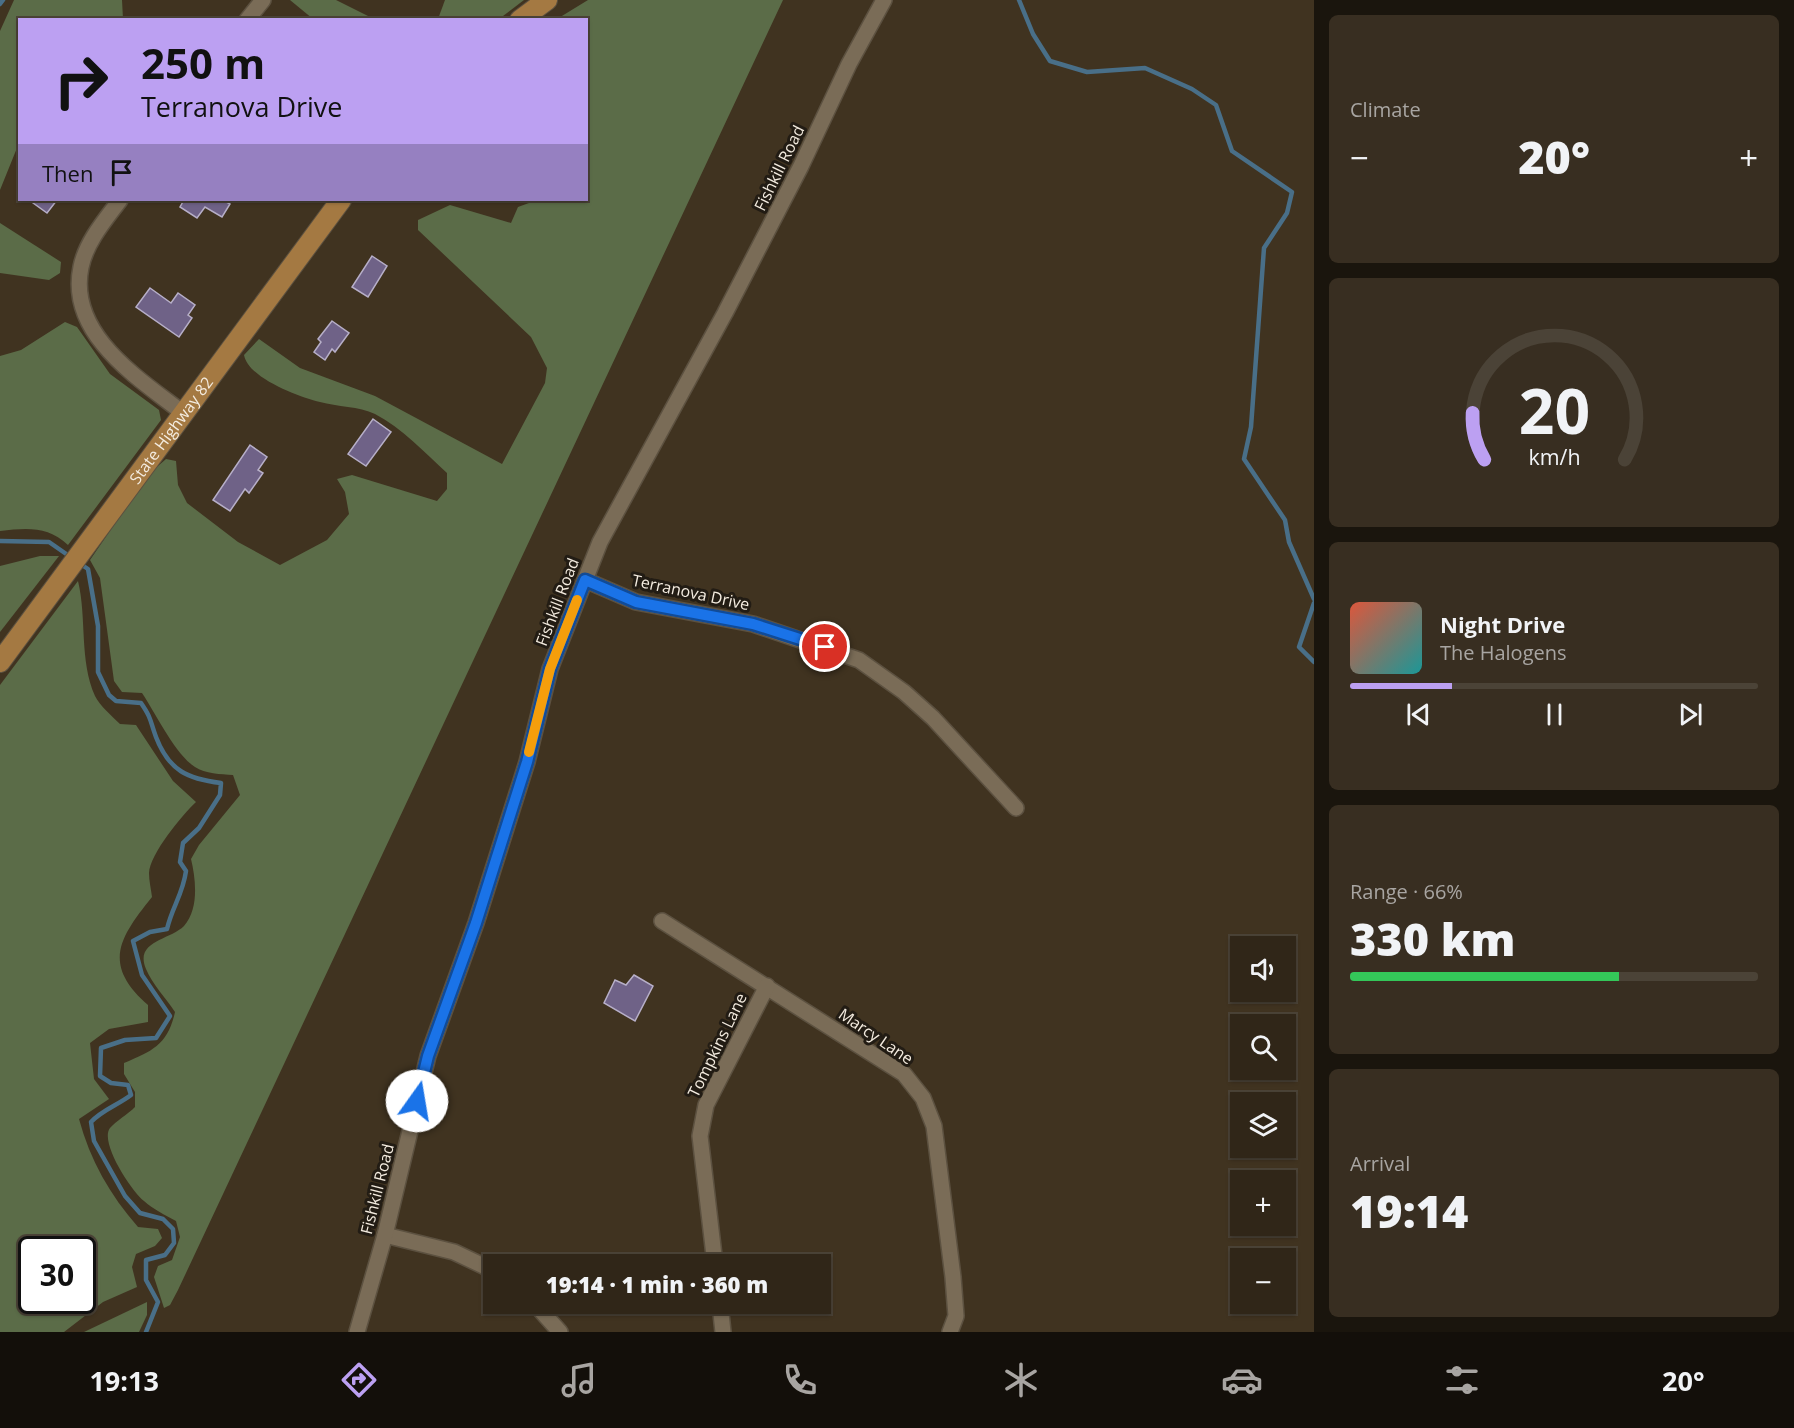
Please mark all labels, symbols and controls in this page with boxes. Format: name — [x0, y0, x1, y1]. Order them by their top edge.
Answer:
text: 250 m — [141, 34, 265, 91]
icon: right — [42, 42, 120, 120]
text: Terranova Drive — [141, 88, 343, 125]
text: Climate — [1350, 96, 1421, 123]
street label: Fishkill Road — [749, 122, 809, 214]
text: 20° — [1518, 126, 1590, 187]
text: − — [1350, 135, 1369, 180]
text: + — [1739, 135, 1758, 180]
icon: arrive — [105, 156, 138, 189]
text: Then — [42, 158, 93, 188]
text: 20 — [1518, 367, 1590, 452]
street label: State Highway 82 — [124, 372, 218, 488]
text: km/h — [1528, 442, 1580, 471]
street label: Fishkill Road — [530, 555, 584, 649]
street label: Terranova Drive — [630, 569, 752, 615]
text: Night Drive — [1440, 609, 1565, 639]
pin — [799, 621, 850, 672]
icon: arrive — [808, 630, 841, 663]
text: The Halogens — [1440, 639, 1567, 666]
icon: previous — [1402, 698, 1435, 731]
icon: pause — [1538, 698, 1571, 731]
icon: next — [1674, 698, 1707, 731]
text: Range · 66% — [1350, 878, 1463, 905]
text: 330 km — [1350, 908, 1515, 969]
map controls — [1230, 936, 1296, 1314]
button: sound — [1230, 936, 1296, 1002]
street label: Tompkins Lane — [682, 989, 752, 1101]
street label: Marcy Lane — [834, 1003, 918, 1069]
button: search — [1230, 1014, 1296, 1080]
position arrow — [385, 1069, 449, 1133]
button: layers — [1230, 1092, 1296, 1158]
street label: Fishkill Road — [355, 1141, 399, 1237]
text: Arrival — [1350, 1150, 1410, 1177]
button: + — [1230, 1170, 1296, 1236]
text: 19:14 — [1350, 1180, 1468, 1241]
speed limit sign: 30 — [18, 1236, 96, 1314]
button: − — [1230, 1248, 1296, 1314]
text: 19:14 · 1 min · 360 m — [546, 1269, 768, 1299]
icon: directions — [338, 1359, 380, 1401]
icon: music — [558, 1359, 600, 1401]
icon: phone — [779, 1359, 821, 1401]
icon: climate — [1000, 1359, 1042, 1401]
icon: car — [1221, 1359, 1263, 1401]
icon: filters — [1441, 1359, 1483, 1401]
text: 19:13 — [89, 1362, 159, 1399]
text: 20° — [1662, 1362, 1705, 1399]

